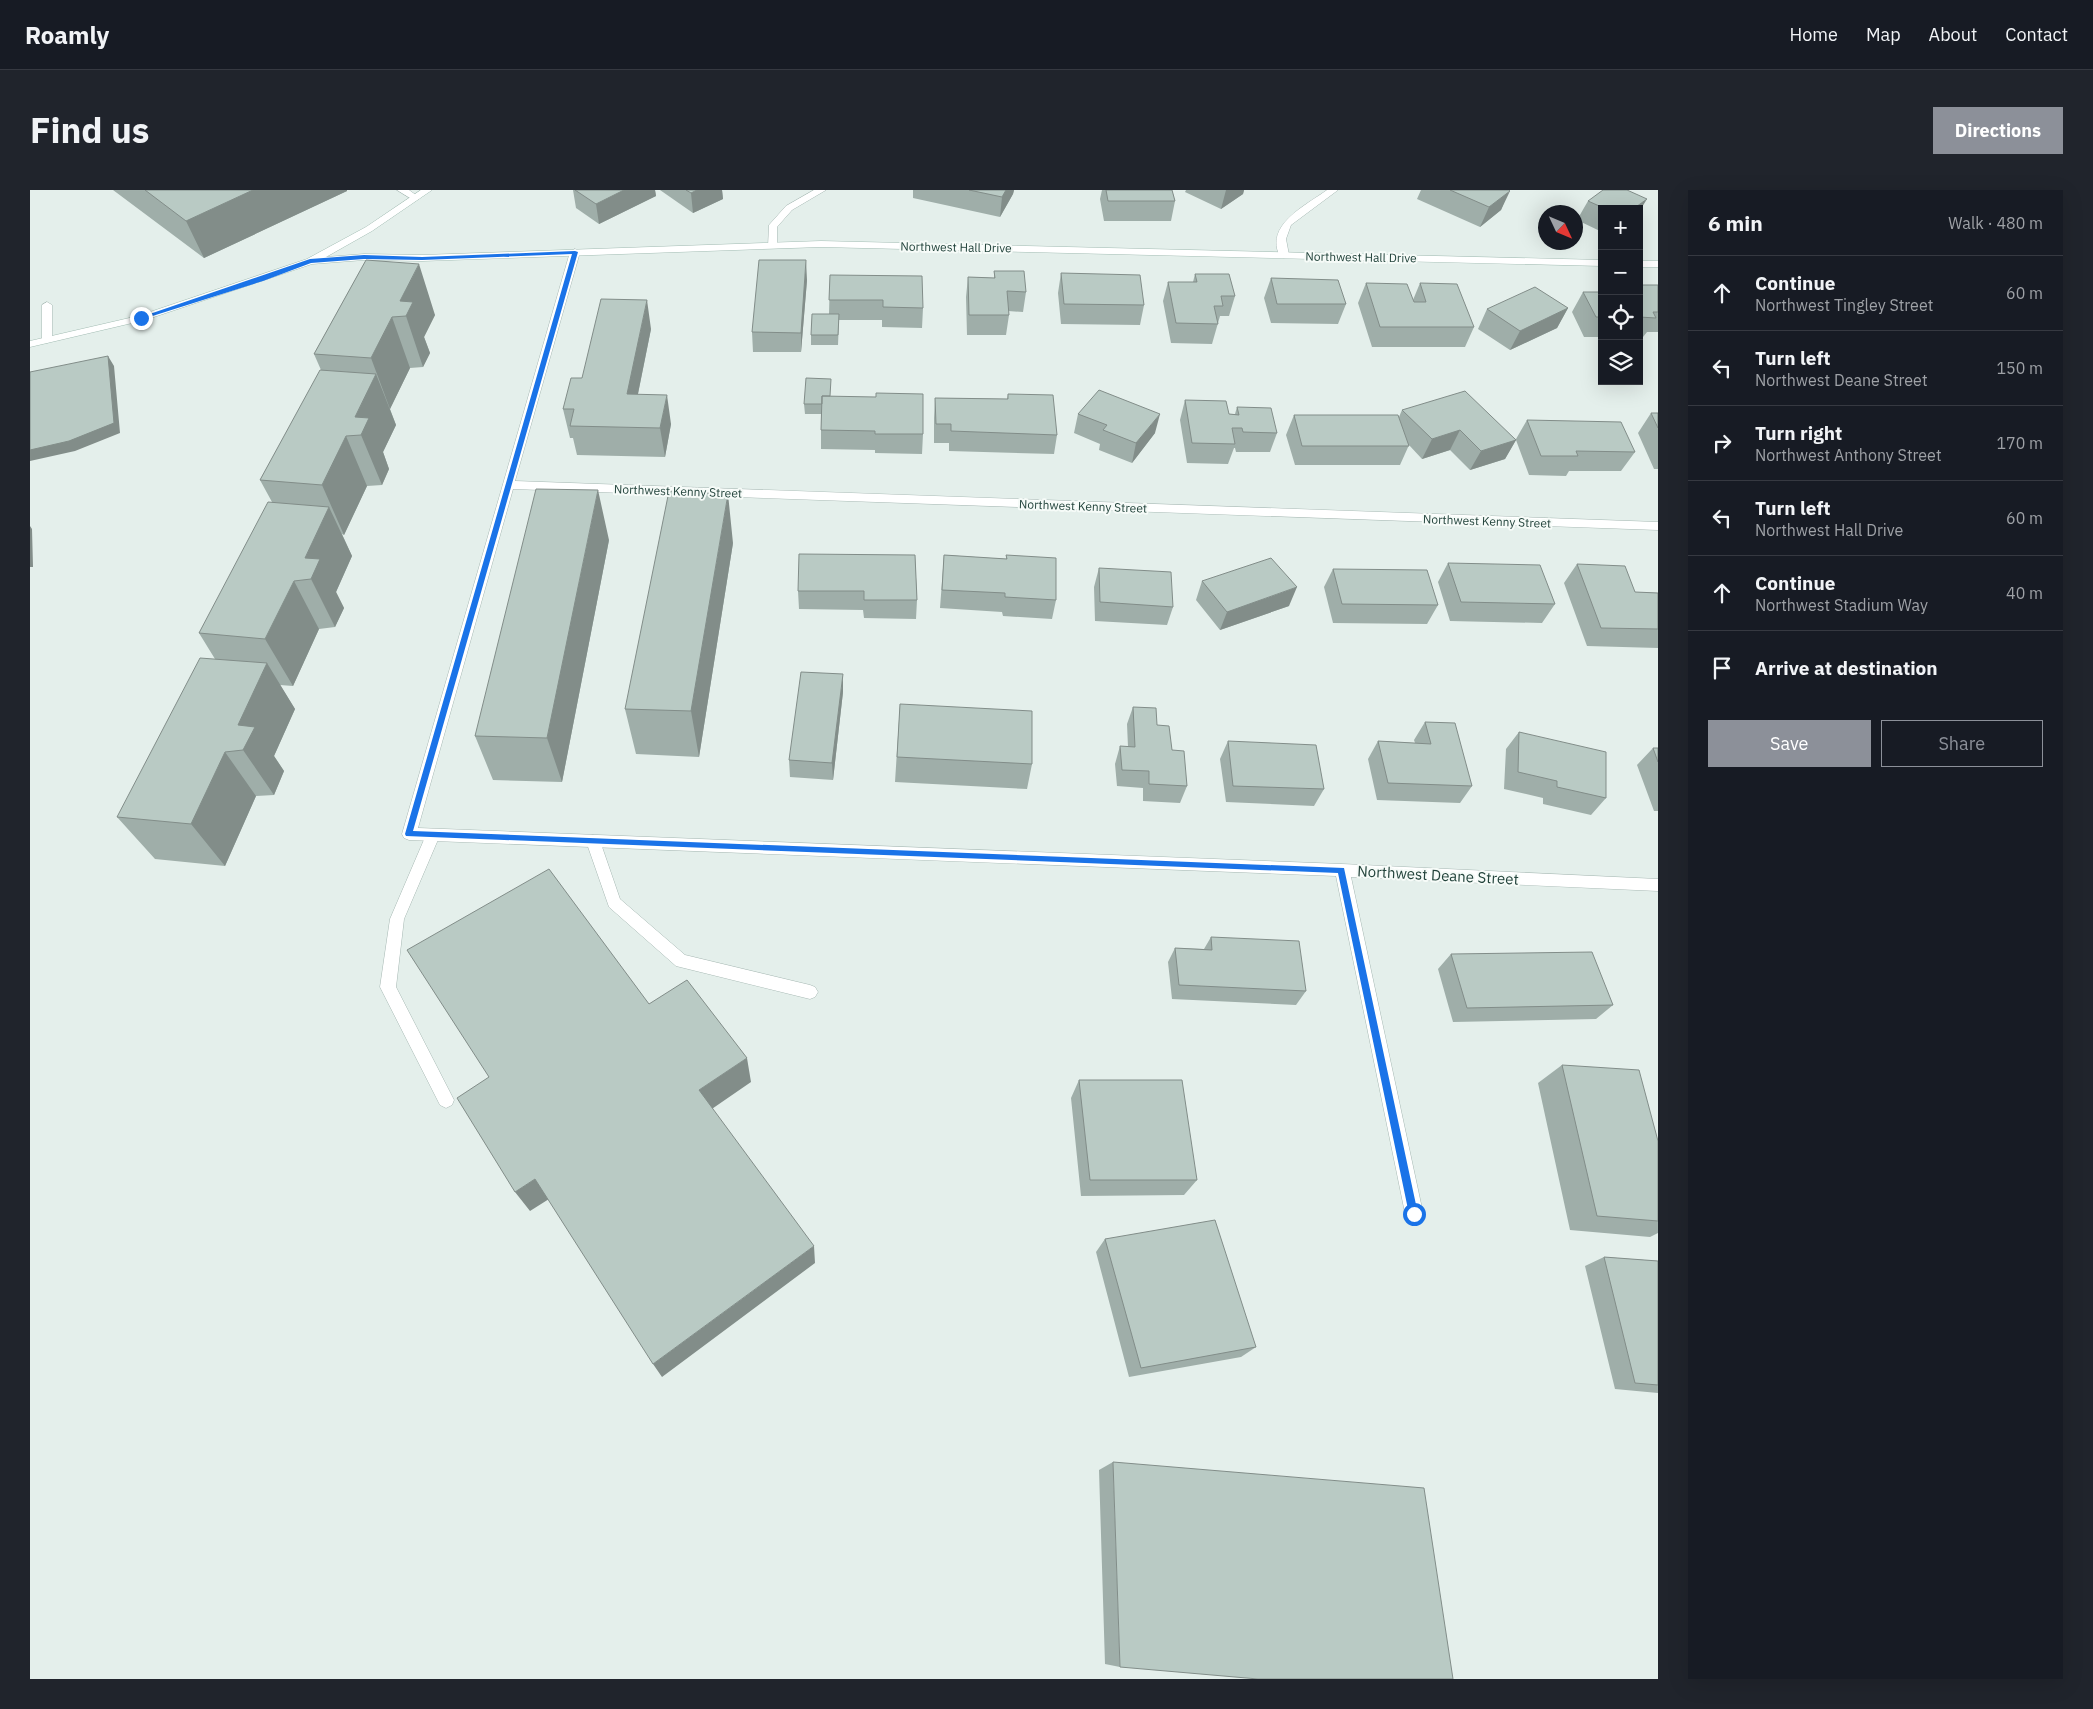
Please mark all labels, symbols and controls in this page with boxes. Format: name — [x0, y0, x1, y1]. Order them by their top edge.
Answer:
text: Roamly — [25, 19, 109, 51]
text: Home — [1790, 23, 1838, 46]
text: Map — [1866, 23, 1901, 46]
text: About — [1929, 23, 1977, 46]
text: Contact — [2005, 23, 2068, 46]
text: Find us — [30, 107, 149, 153]
button: Directions — [1933, 107, 2063, 154]
north arrow — [1538, 205, 1583, 250]
map controls — [1598, 205, 1643, 385]
button: + — [1598, 205, 1643, 250]
text: 6 min — [1708, 209, 1763, 237]
text: Walk · 480 m — [1948, 213, 2043, 233]
street label: Northwest Hall Drive — [900, 239, 1012, 255]
street label: Northwest Hall Drive — [1305, 249, 1417, 265]
button: − — [1598, 250, 1643, 295]
text: Continue — [1755, 271, 1835, 295]
icon: ahead — [1708, 279, 1736, 307]
text: 60 m — [2006, 283, 2043, 303]
button: locate — [1598, 295, 1643, 340]
text: Northwest Tingley Street — [1755, 295, 1933, 315]
route end — [130, 307, 153, 330]
button: layers — [1598, 340, 1643, 385]
text: Turn left — [1755, 346, 1831, 370]
icon: left — [1708, 354, 1736, 382]
text: 150 m — [1996, 358, 2043, 378]
text: Northwest Deane Street — [1755, 370, 1928, 390]
text: Turn right — [1755, 421, 1842, 445]
icon: right — [1708, 429, 1736, 457]
text: 170 m — [1996, 433, 2043, 453]
text: Northwest Anthony Street — [1755, 445, 1942, 465]
street label: Northwest Kenny Street — [614, 481, 742, 501]
street label: Northwest Kenny Street — [1019, 496, 1147, 516]
text: Turn left — [1755, 496, 1831, 520]
icon: left — [1708, 504, 1736, 532]
text: 60 m — [2006, 508, 2043, 528]
street label: Northwest Kenny Street — [1423, 511, 1551, 531]
text: Northwest Hall Drive — [1755, 520, 1903, 540]
text: Continue — [1755, 571, 1835, 595]
icon: ahead — [1708, 579, 1736, 607]
text: 40 m — [2006, 583, 2043, 603]
text: Northwest Stadium Way — [1755, 595, 1928, 615]
icon: arrive — [1708, 654, 1736, 682]
text: Arrive at destination — [1755, 656, 1938, 680]
button: Save — [1708, 720, 1871, 767]
button: Share — [1881, 720, 2043, 767]
street label: Northwest Deane Street — [1357, 861, 1519, 889]
route start — [1403, 1203, 1426, 1226]

